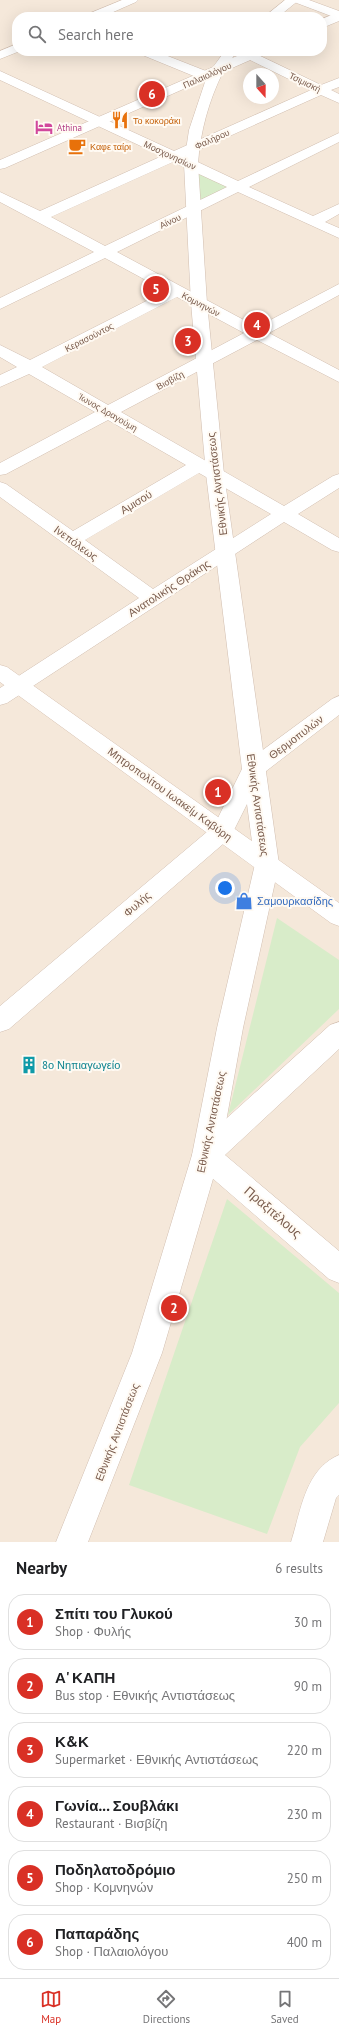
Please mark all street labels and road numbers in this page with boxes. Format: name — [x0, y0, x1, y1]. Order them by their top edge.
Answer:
street label: Παλαιολόγου — [181, 59, 233, 91]
street label: Τσιμισκή — [287, 70, 323, 94]
street label: Φαλήρου — [193, 126, 231, 152]
street label: Μοσχονησίων — [142, 138, 198, 172]
street label: Αίνου — [158, 211, 183, 231]
street label: Κομνηνών — [180, 289, 222, 319]
street label: Κερασούντος — [63, 320, 116, 354]
street label: Βισβίζη — [154, 368, 186, 392]
street label: Ίωνος Δραγούμη — [76, 390, 140, 433]
street label: Εθνικής Αντιστάσεως — [204, 432, 230, 536]
street label: Αμισού — [117, 487, 155, 517]
street label: Ινεπόλεως — [51, 522, 101, 564]
street label: Ανατολικής Θράκης — [125, 556, 213, 620]
street label: Θερμοπυλών — [266, 712, 326, 762]
street label: Μητροπολίτου Ιωακείμ Καβύρη — [105, 744, 235, 844]
street label: Εθνικής Αντιστάσεως — [244, 753, 272, 857]
street label: Φυλής — [120, 888, 154, 920]
street label: Εθνικής Αντιστάσεως — [193, 1070, 229, 1174]
street label: Πραξιτέλους — [241, 1182, 305, 1242]
street label: Εθνικής Αντιστάσεως — [92, 1381, 142, 1483]

